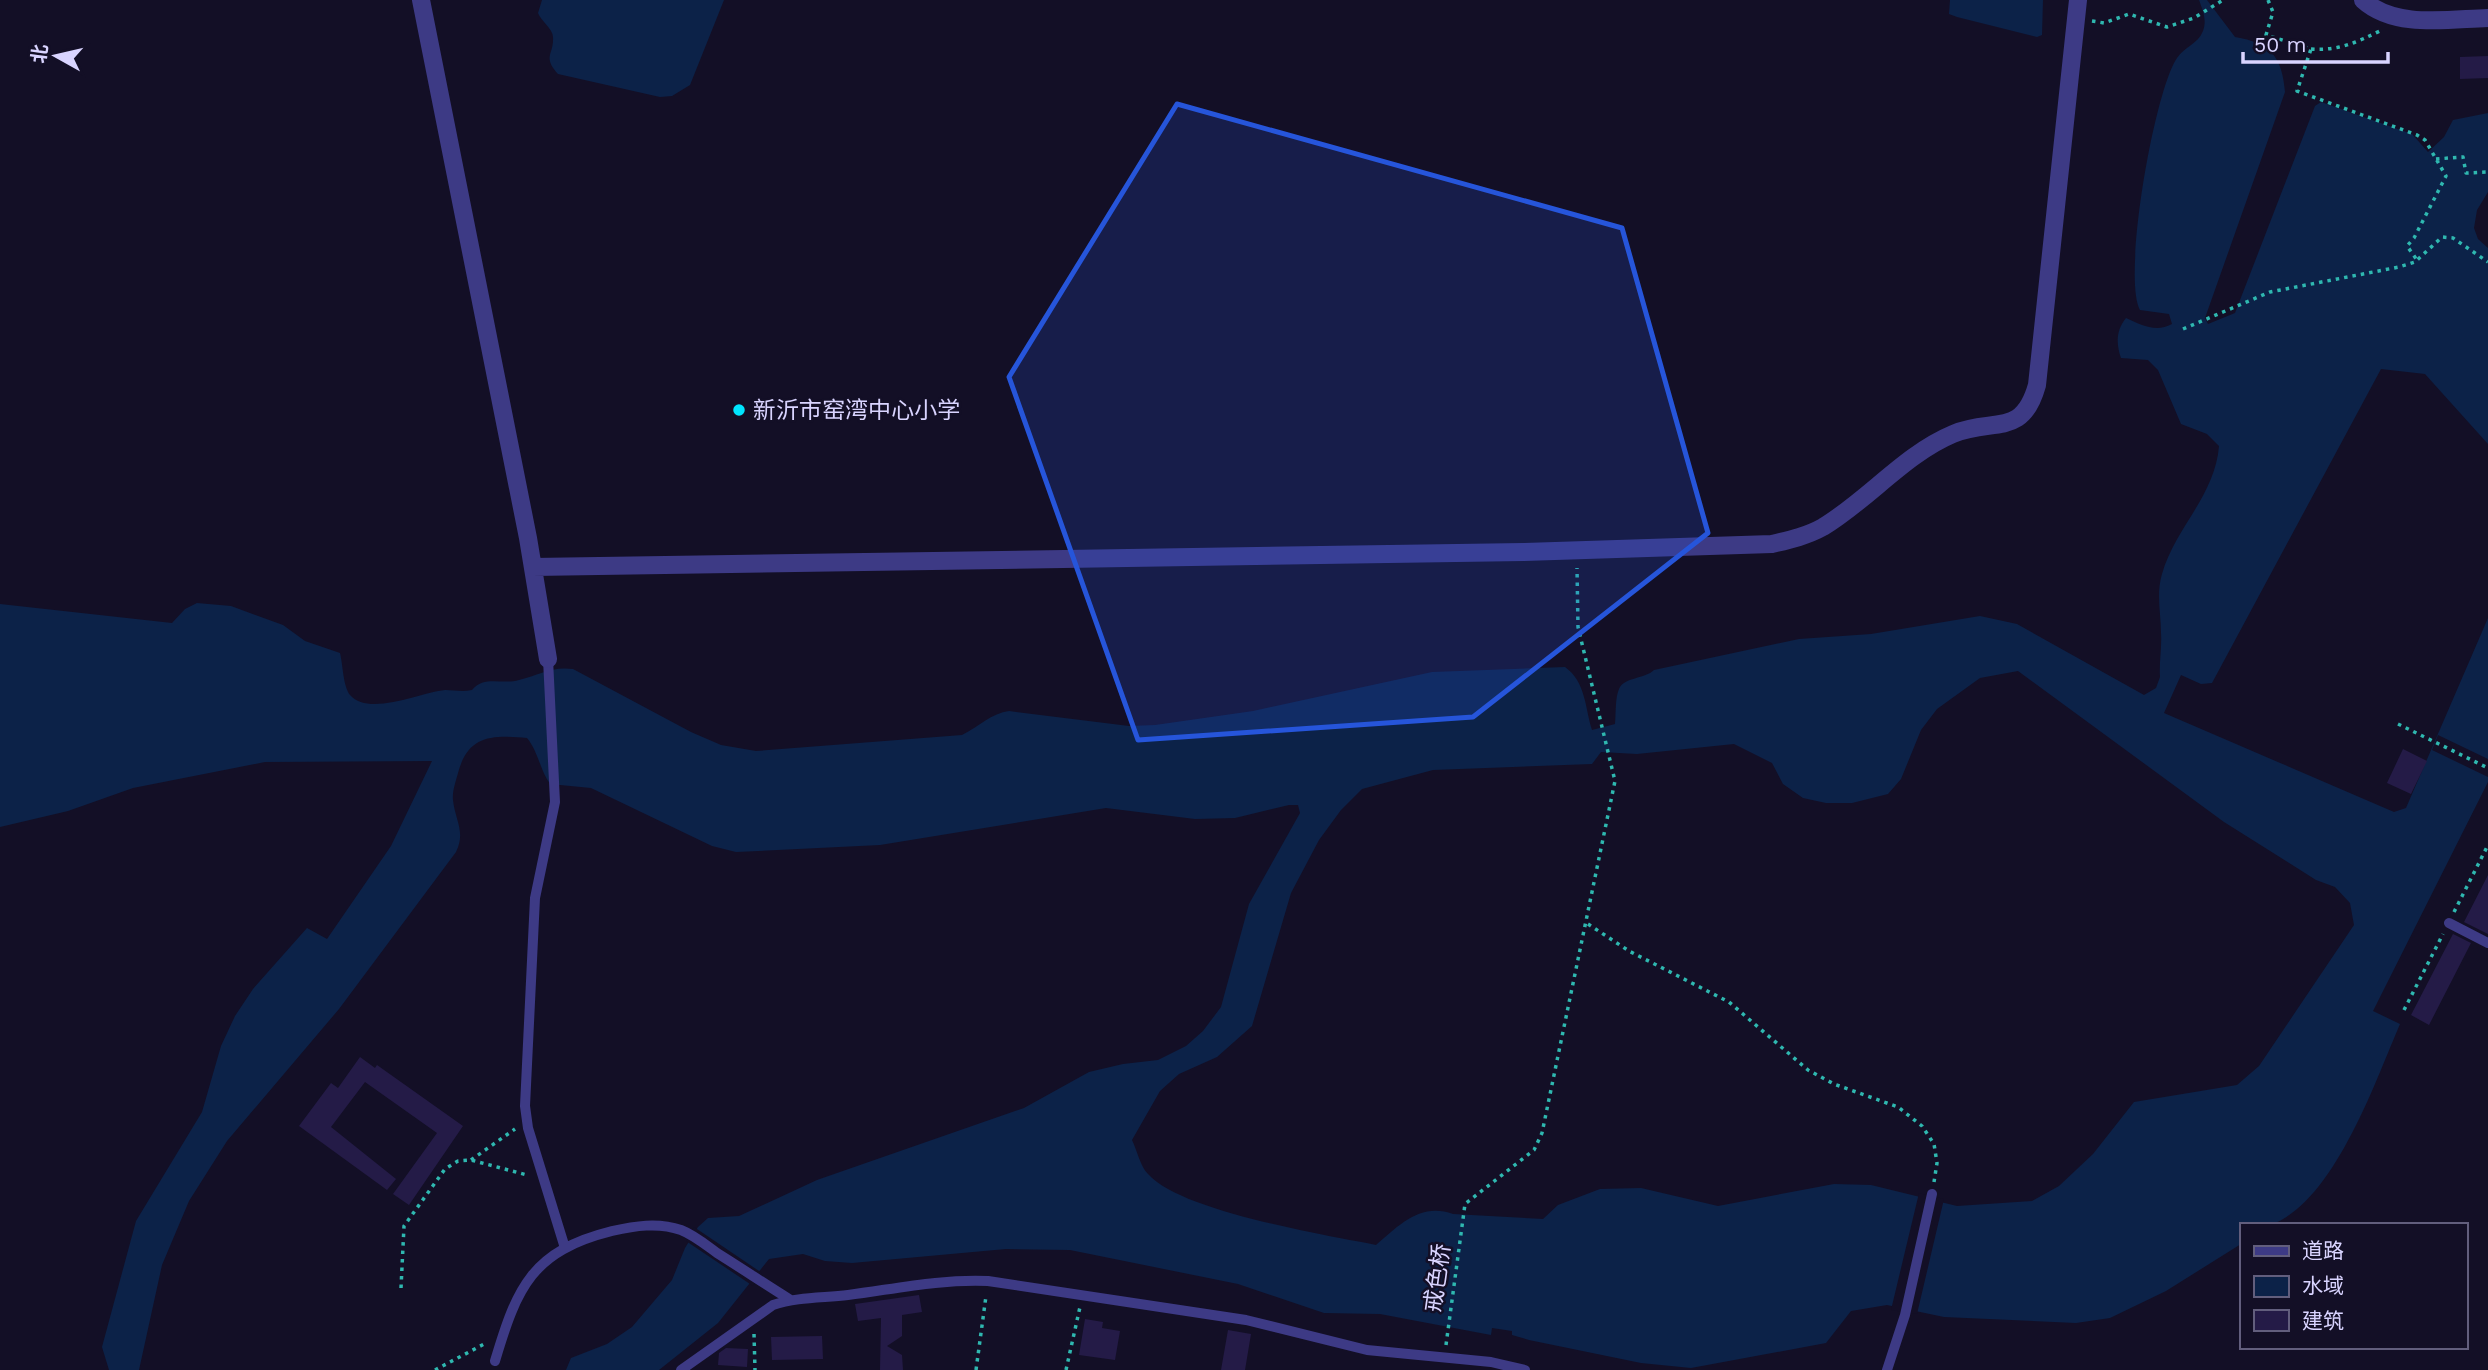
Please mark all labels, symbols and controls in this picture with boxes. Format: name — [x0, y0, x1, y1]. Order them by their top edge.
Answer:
north arrow — [21, 21, 91, 91]
scale bar — [2243, 21, 2388, 65]
text: 50 m — [2254, 32, 2306, 57]
text: 北 — [27, 43, 52, 65]
place label: 新沂市窑湾中心小学 — [753, 397, 960, 424]
marker: 新沂市窑湾中心小学 — [731, 402, 747, 418]
legend — [2240, 1223, 2467, 1349]
text: 道路 — [2302, 1238, 2344, 1263]
street label: 戒色桥 — [1419, 1242, 1456, 1314]
text: 水域 — [2302, 1273, 2344, 1298]
text: 建筑 — [2302, 1308, 2344, 1333]

